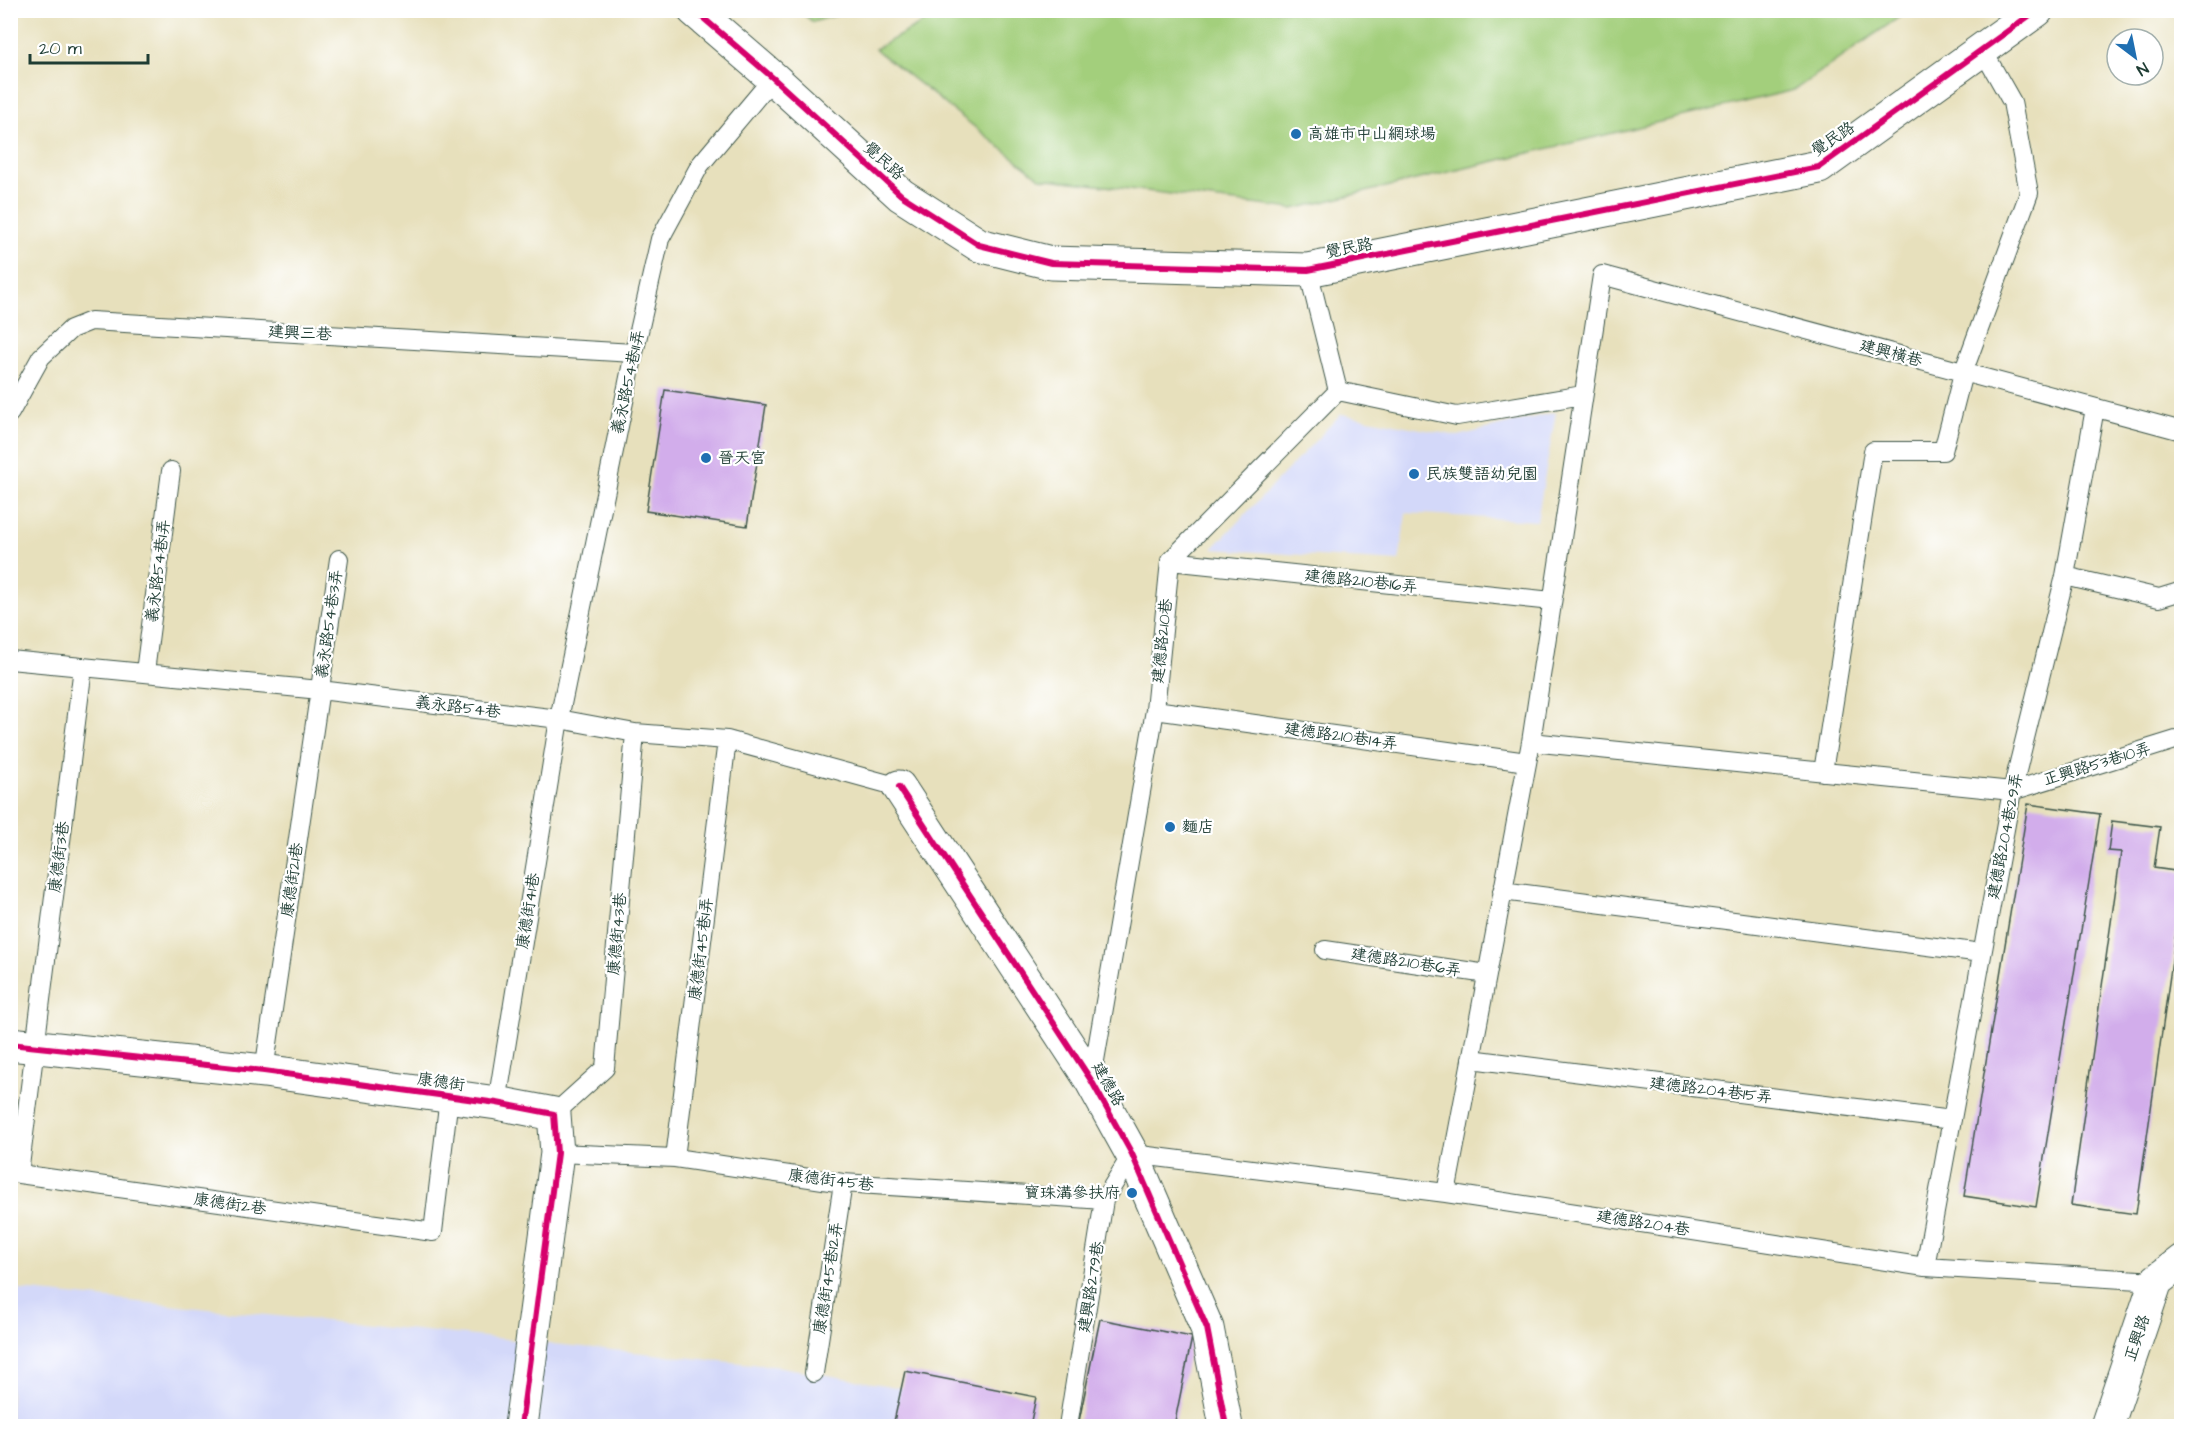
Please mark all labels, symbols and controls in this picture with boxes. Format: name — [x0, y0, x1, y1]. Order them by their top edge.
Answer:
scale bar — [30, 27, 148, 65]
north arrow — [2105, 27, 2165, 87]
text: 20 m — [39, 36, 82, 61]
text: N — [2132, 57, 2153, 81]
street label: 覺民路 — [1807, 116, 1859, 162]
place label: 高雄市中山網球場 — [1308, 123, 1436, 145]
marker: 高雄市中山網球場 — [1289, 127, 1303, 141]
street label: 覺民路 — [859, 137, 909, 185]
street label: 覺民路 — [1323, 233, 1375, 263]
street label: 建興三巷 — [267, 320, 333, 346]
street label: 義永路54巷11弄 — [606, 328, 650, 436]
street label: 建興橫巷 — [1857, 334, 1925, 372]
place label: 晉天宮 — [718, 447, 766, 469]
marker: 晉天宮 — [699, 451, 713, 465]
place label: 民族雙語幼兒園 — [1426, 463, 1538, 485]
marker: 民族雙語幼兒園 — [1407, 467, 1421, 481]
street label: 義永路54巷1弄 — [141, 518, 175, 624]
street label: 建德路210巷16弄 — [1303, 564, 1419, 598]
street label: 義永路54巷3弄 — [310, 568, 348, 680]
street label: 建德路210巷 — [1147, 597, 1177, 685]
street label: 義永路54巷 — [414, 691, 502, 723]
street label: 建德路210巷14弄 — [1283, 717, 1399, 755]
street label: 正興路53巷10弄 — [2040, 737, 2154, 791]
street label: 建德路204巷29弄 — [1982, 771, 2028, 901]
place label: 麵店 — [1182, 816, 1214, 838]
street label: 康德街3巷 — [44, 820, 74, 894]
marker: 麵店 — [1163, 820, 1177, 834]
street label: 康德街21巷 — [276, 841, 308, 919]
street label: 康德街41巷 — [511, 871, 545, 951]
street label: 康德街43巷 — [602, 892, 632, 976]
street label: 康德街45巷1弄 — [684, 896, 718, 1002]
street label: 建德路210巷6弄 — [1349, 942, 1463, 982]
street label: 建德路 — [1086, 1058, 1130, 1110]
street label: 康德街 — [416, 1068, 466, 1096]
street label: 建德路204巷15弄 — [1648, 1072, 1774, 1108]
street label: 康德街45巷 — [787, 1164, 875, 1196]
place label: 寶珠溝參扶府 — [1024, 1182, 1120, 1204]
marker: 寶珠溝參扶府 — [1125, 1186, 1139, 1200]
street label: 康德街2巷 — [192, 1188, 268, 1220]
street label: 建德路204巷 — [1595, 1205, 1691, 1241]
street label: 康德街45巷12弄 — [808, 1220, 848, 1336]
street label: 建興路279巷 — [1073, 1240, 1109, 1334]
street label: 正興路 — [2119, 1312, 2155, 1364]

